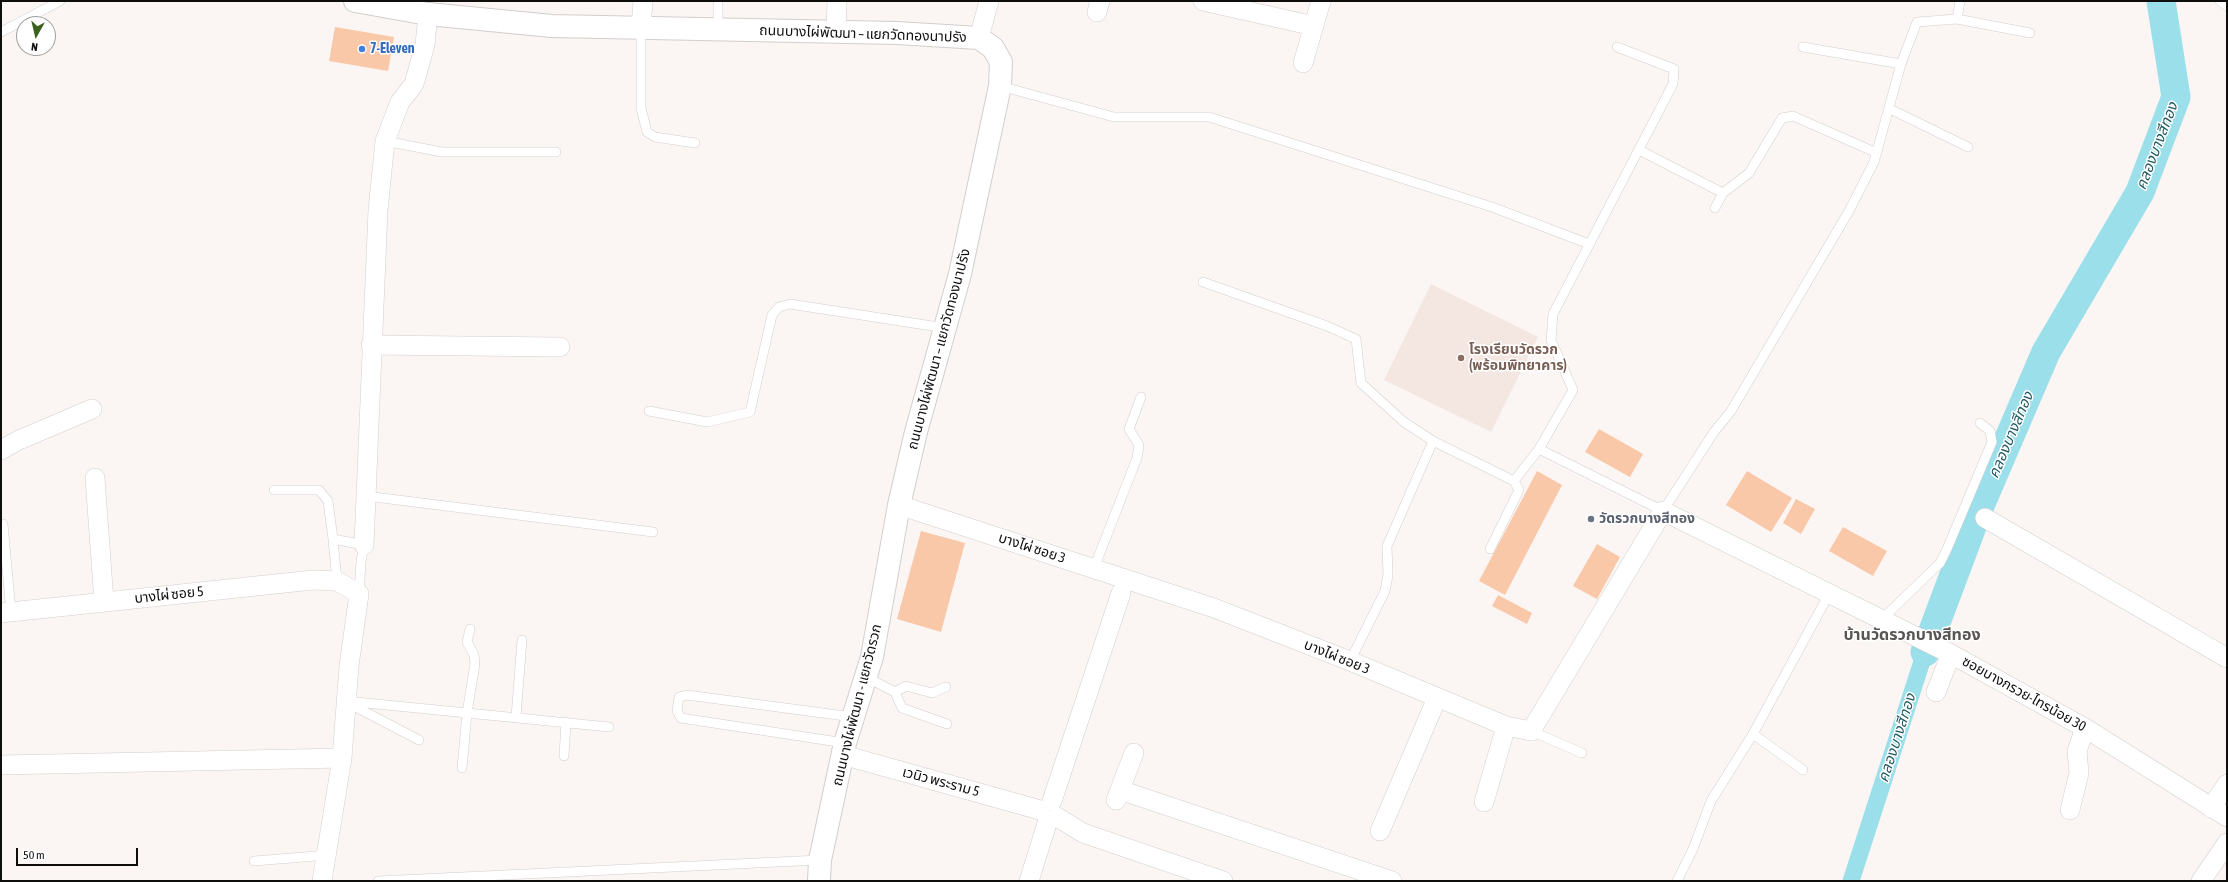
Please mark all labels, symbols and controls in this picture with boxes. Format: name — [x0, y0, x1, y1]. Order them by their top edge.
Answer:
north arrow — [16, 16, 56, 56]
street label: ถนนบางไผ่พัฒนา – แยกวัดทองนาปรัง — [759, 22, 967, 46]
text: N — [30, 40, 39, 53]
place label: 7-Eleven — [370, 41, 415, 57]
marker: 7-Eleven — [357, 44, 367, 54]
water label: คลองบางสีทอง — [2132, 100, 2182, 192]
street label: ถนนบางไผ่พัฒนา – แยกวัดทองนาปรัง — [904, 247, 974, 451]
place label: โรงเรียนวัดรวก (พร้อมพิทยาคาร) — [1469, 342, 1567, 374]
marker: โรงเรียนวัดรวก (พร้อมพิทยาคาร) — [1456, 353, 1466, 363]
water label: คลองบางสีทอง — [1985, 389, 2037, 481]
place label: วัดรวกบางสีทอง — [1599, 511, 1695, 527]
marker: วัดรวกบางสีทอง — [1586, 514, 1596, 524]
street label: บางไผ่ ซอย 3 — [996, 529, 1068, 567]
street label: บางไผ่ ซอย 5 — [134, 583, 204, 607]
street label: ถนนบางไผ่พัฒนา - แยกวัดรวก — [829, 622, 885, 788]
district label: บ้านวัดรวกบางสีทอง — [1843, 625, 1981, 645]
street label: บางไผ่ ซอย 3 — [1302, 636, 1372, 678]
street label: ซอยบางกรวย-ไทรน้อย 30 — [1959, 653, 2089, 735]
water label: คลองบางสีทอง — [1874, 691, 1920, 785]
street label: เวนิว พระราม 5 — [901, 764, 981, 800]
scale bar — [18, 840, 140, 866]
text: 50 m — [23, 848, 45, 862]

